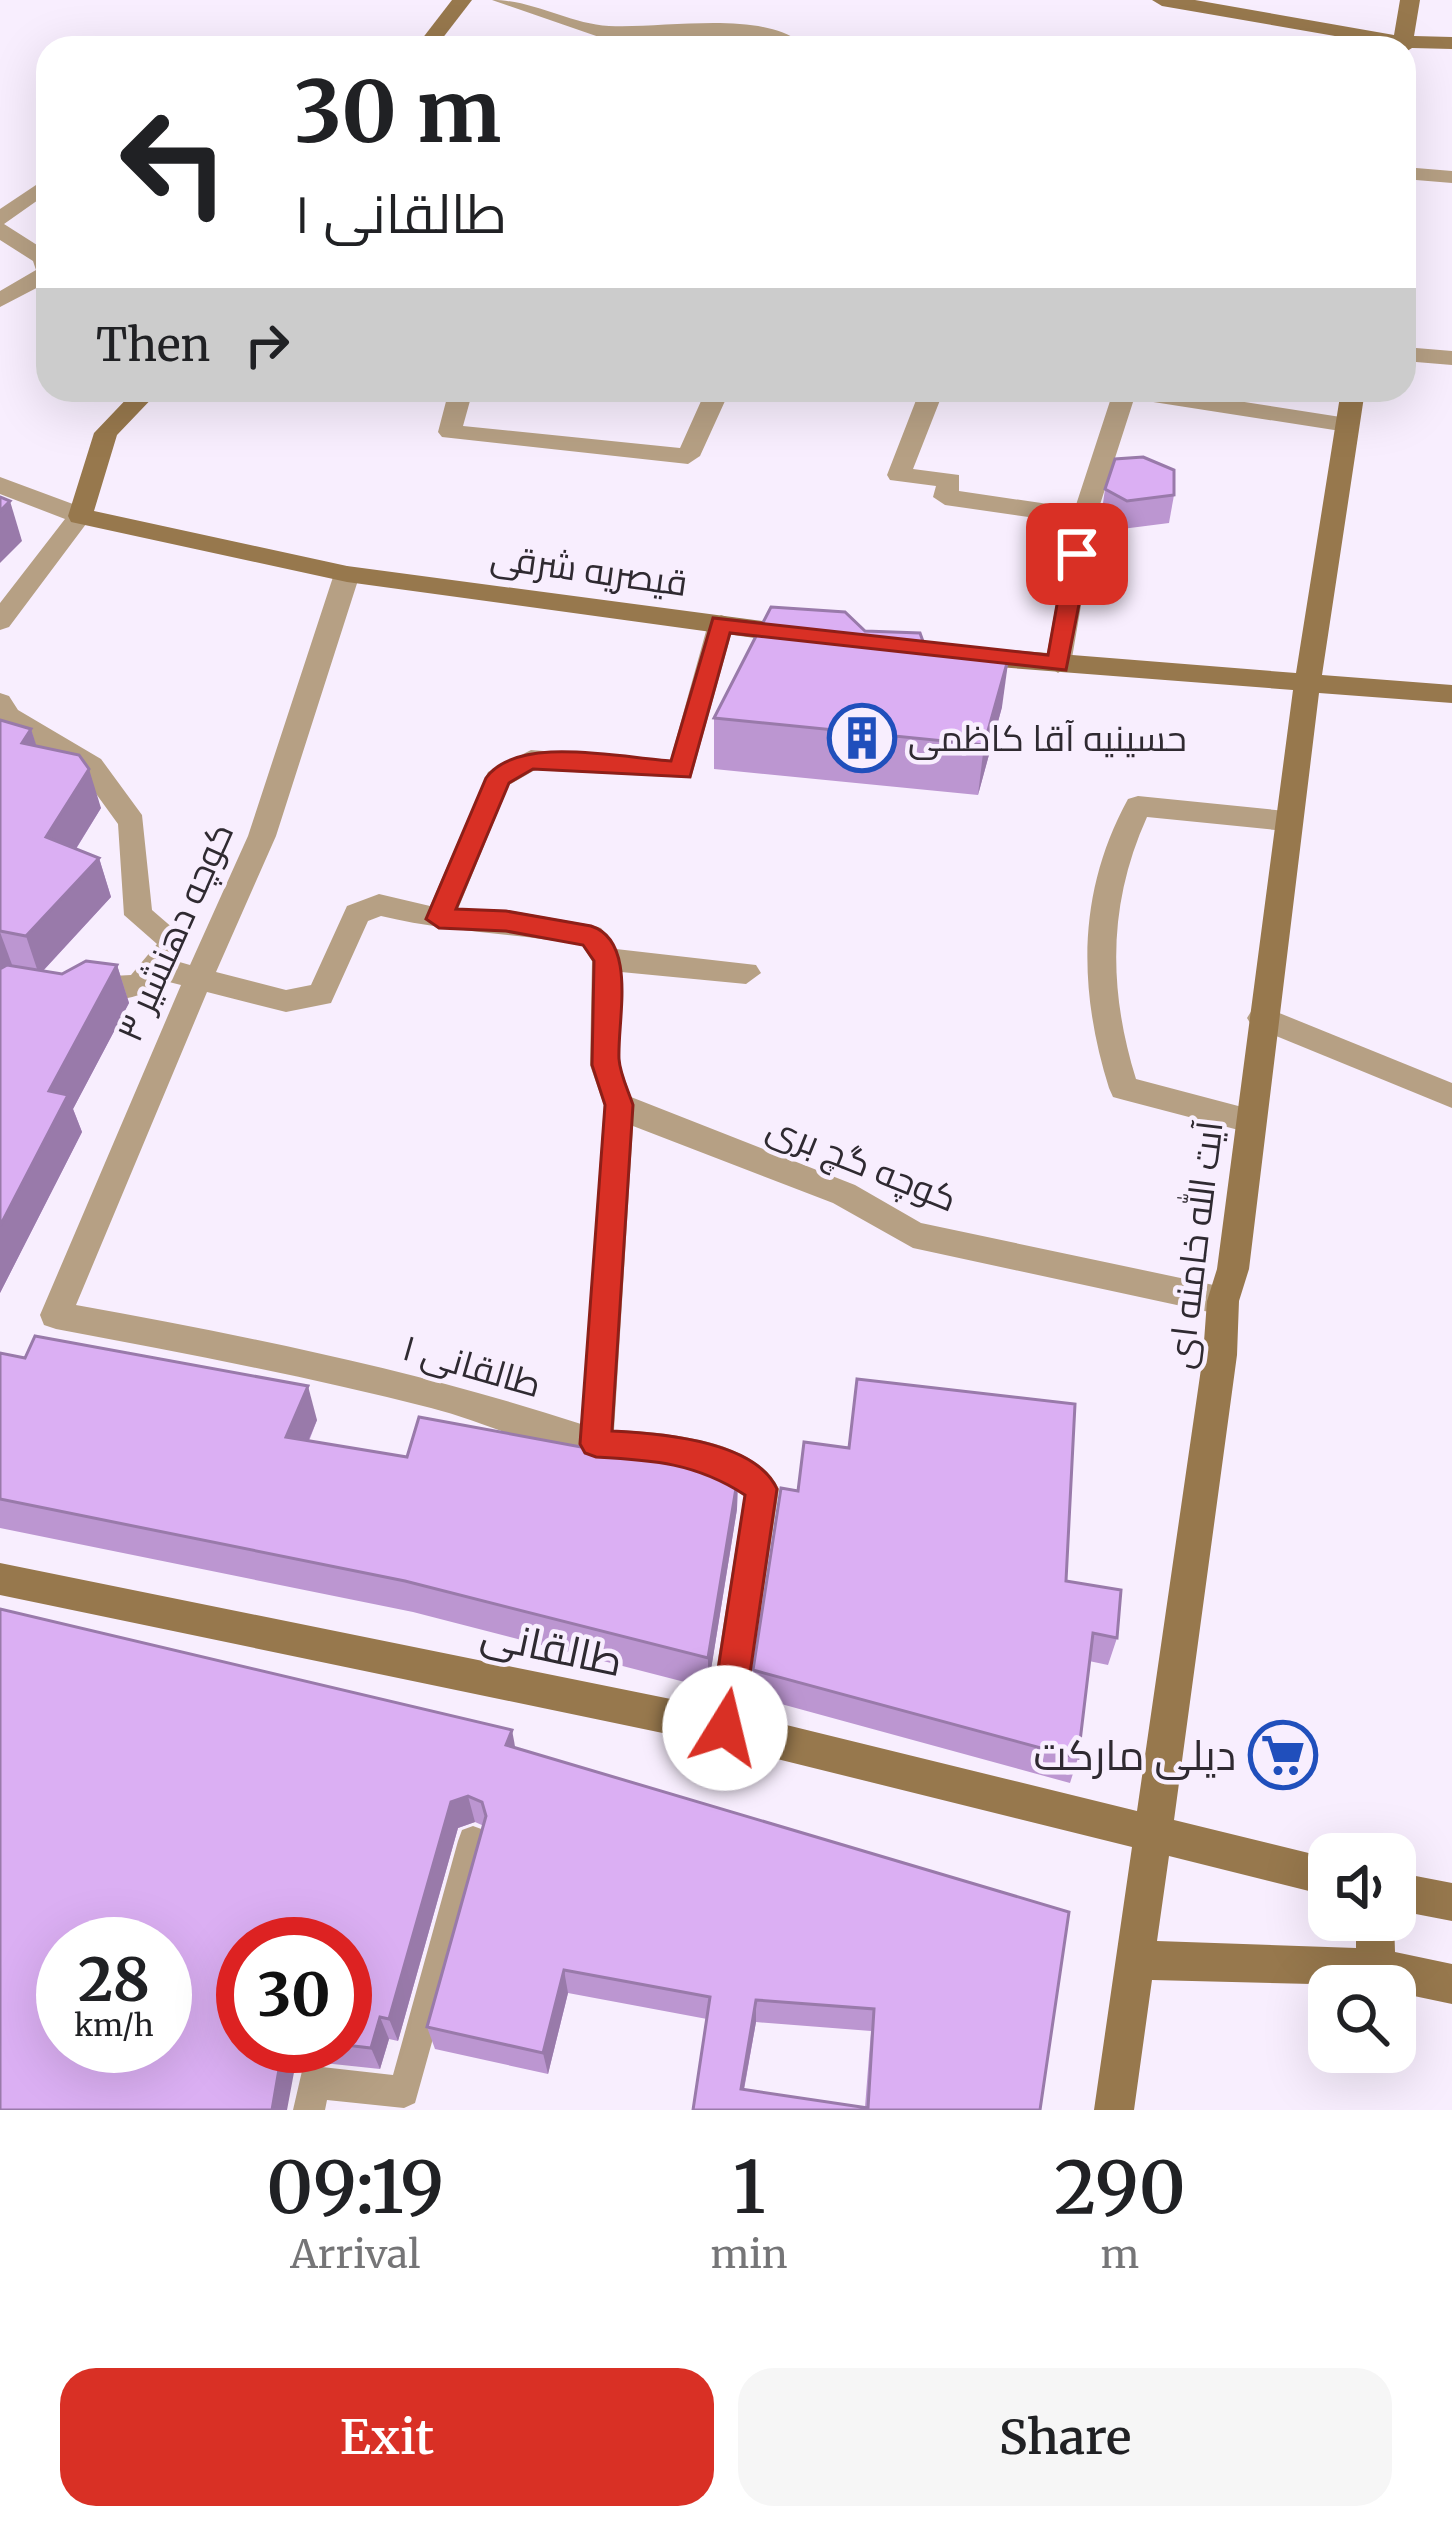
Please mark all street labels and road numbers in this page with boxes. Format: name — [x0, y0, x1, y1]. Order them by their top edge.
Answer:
street label: قیصریه شرقی — [488, 534, 690, 606]
street label: کوچه دهنشیر ۳ — [107, 816, 244, 1049]
street label: کوچه گچ بری — [760, 1105, 963, 1223]
street label: آیت الله خامنه ای — [1157, 1118, 1233, 1371]
street label: طالقانی ۱ — [398, 1325, 546, 1407]
street label: طالقانی — [477, 1607, 627, 1687]

